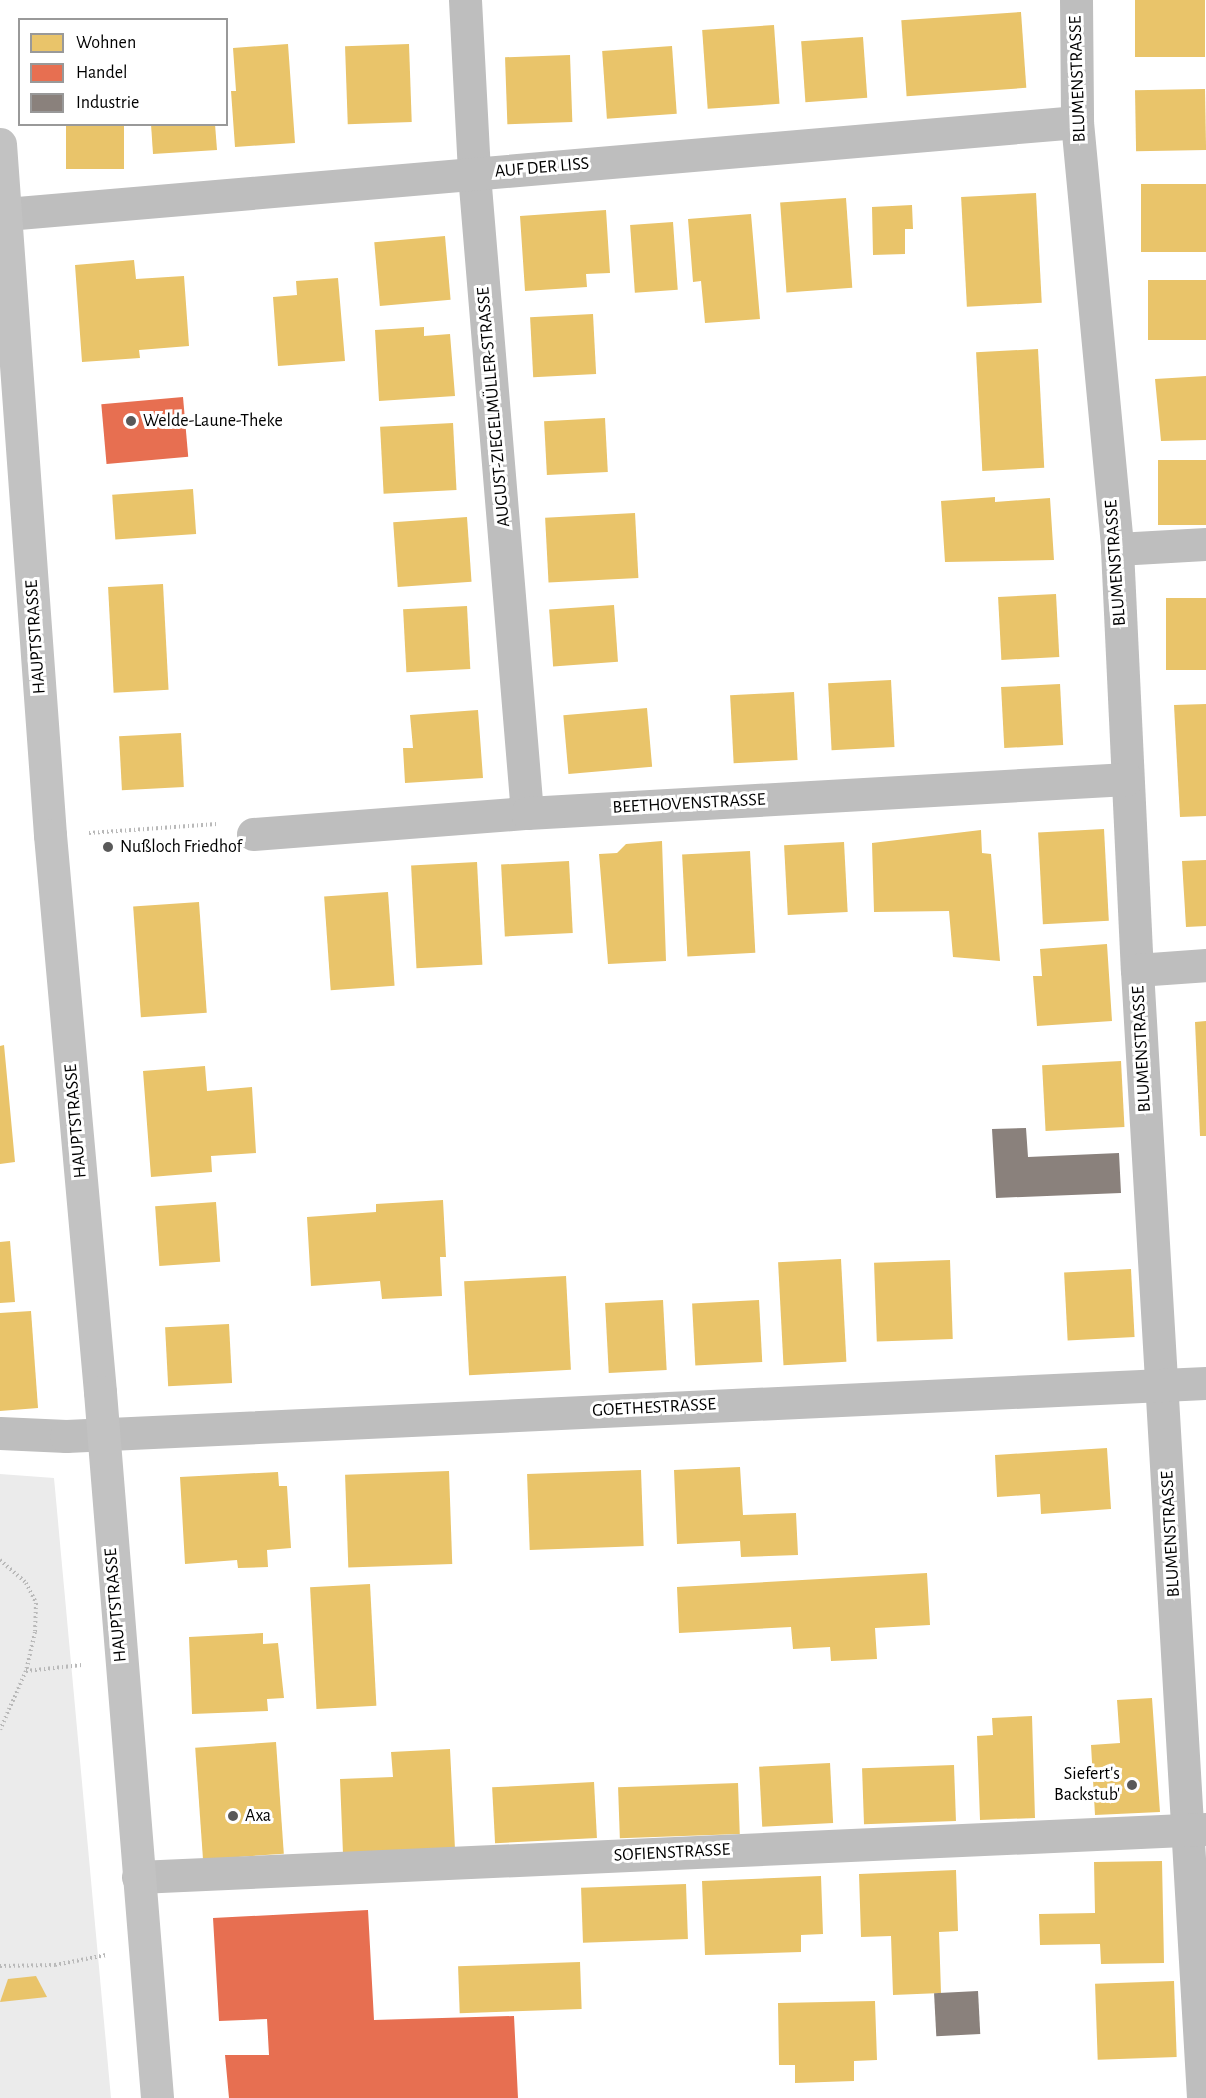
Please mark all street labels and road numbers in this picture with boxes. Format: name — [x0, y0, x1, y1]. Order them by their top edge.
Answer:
street label: BLUMENSTRASSE — [1065, 15, 1091, 143]
street label: AUF DER LISS — [494, 153, 590, 183]
street label: AUGUST-ZIEGELMÜLLER-STRASSE — [473, 286, 515, 528]
street label: BLUMENSTRASSE — [1101, 499, 1131, 627]
street label: HAUPTSTRASSE — [21, 579, 51, 695]
street label: BEETHOVENSTRASSE — [612, 789, 766, 819]
street label: BLUMENSTRASSE — [1128, 985, 1156, 1113]
street label: HAUPTSTRASSE — [60, 1063, 92, 1179]
street label: GOETHESTRASSE — [592, 1394, 716, 1422]
street label: BLUMENSTRASSE — [1157, 1470, 1185, 1598]
street label: HAUPTSTRASSE — [100, 1547, 132, 1663]
street label: SOFIENSTRASSE — [613, 1839, 731, 1867]

